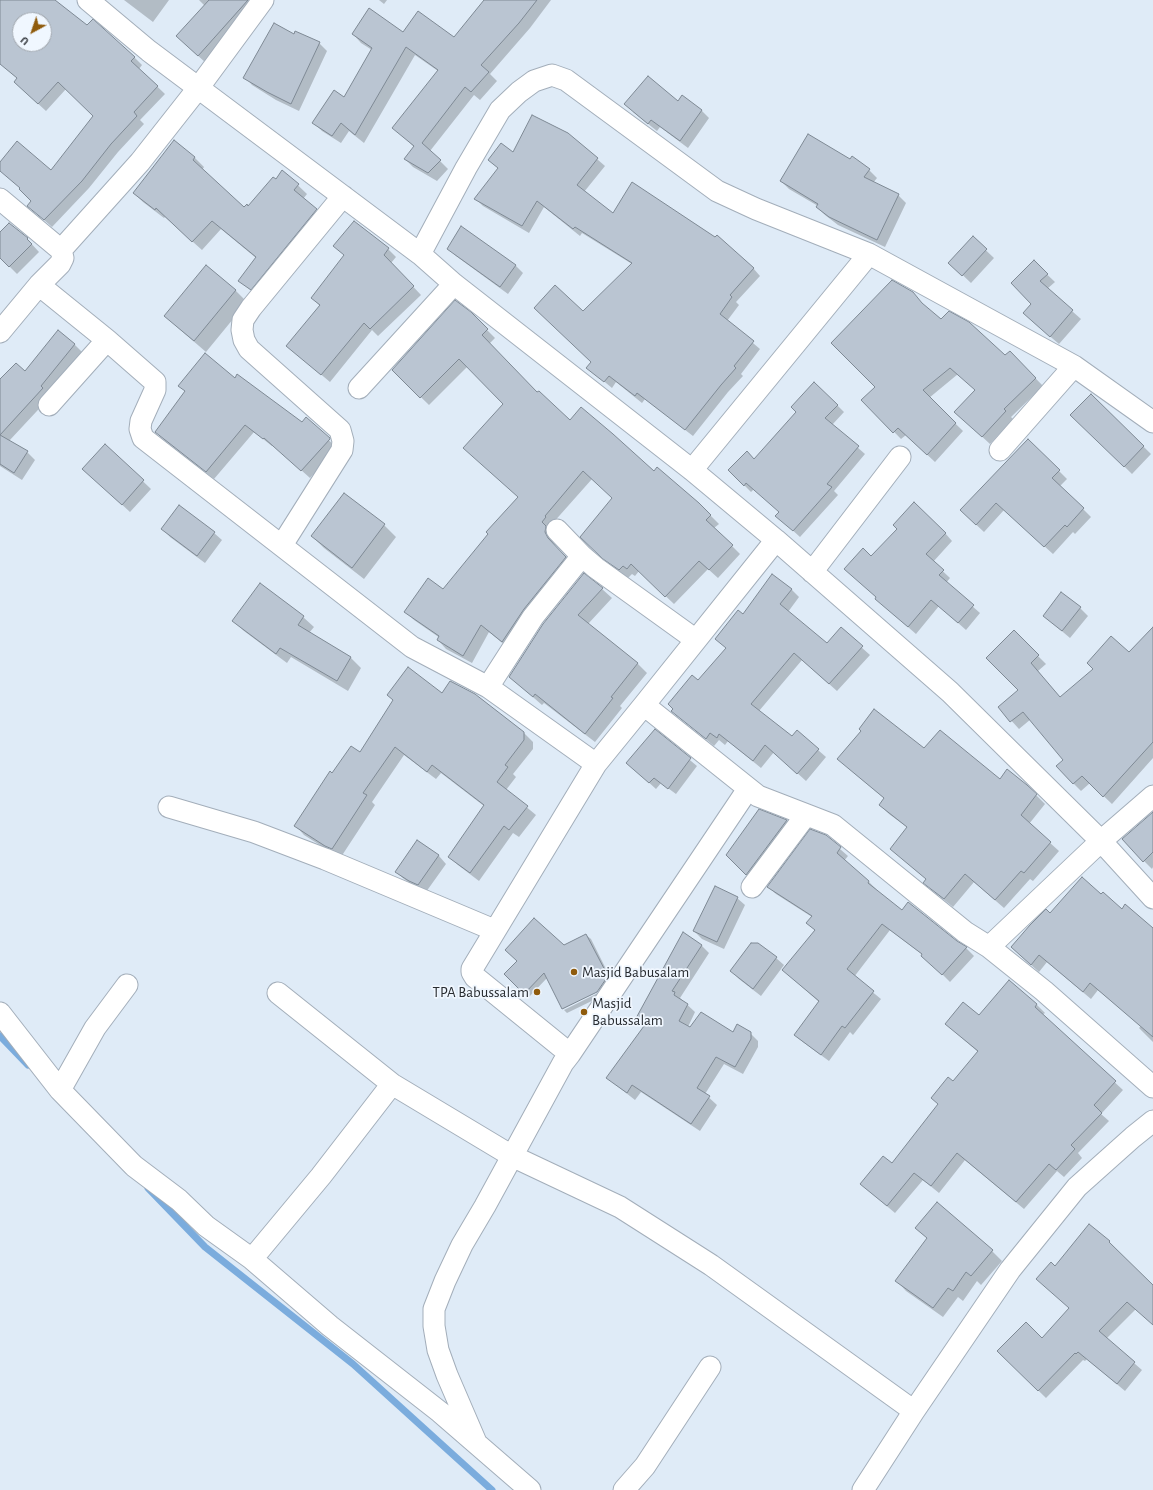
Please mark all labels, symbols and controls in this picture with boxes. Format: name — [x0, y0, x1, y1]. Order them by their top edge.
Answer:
north arrow — [12, 12, 52, 52]
text: U — [18, 34, 31, 47]
place label: Masjid Babusalam — [582, 963, 689, 981]
marker: Masjid Babusalam — [569, 967, 579, 977]
place label: TPA Babussalam — [433, 983, 529, 1001]
marker: TPA Babussalam — [532, 987, 542, 997]
place label: Masjid Babussalam — [592, 994, 663, 1029]
marker: Masjid Babussalam — [579, 1007, 589, 1017]

